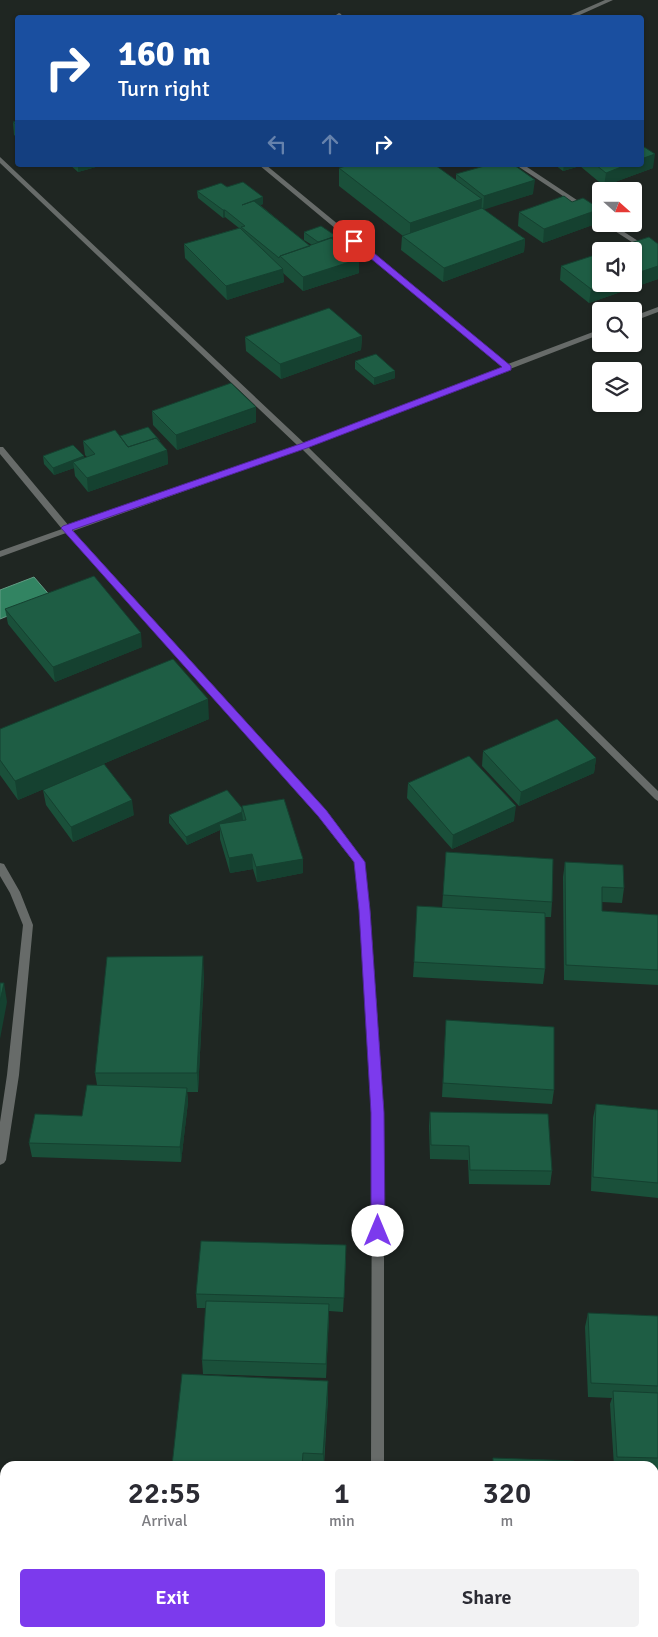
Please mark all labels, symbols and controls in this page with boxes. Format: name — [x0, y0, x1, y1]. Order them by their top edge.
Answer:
text: 160 m — [118, 32, 211, 75]
icon: right — [35, 35, 100, 100]
text: Turn right — [118, 75, 210, 102]
icon: left — [263, 130, 291, 158]
icon: ahead — [316, 130, 344, 158]
icon: right — [369, 130, 397, 158]
north arrow — [592, 182, 642, 232]
map controls — [592, 182, 642, 412]
pin — [333, 220, 375, 262]
icon: arrive — [340, 227, 368, 255]
button: sound — [592, 242, 642, 292]
button: search — [592, 302, 642, 352]
button: layers — [592, 362, 642, 412]
position arrow — [351, 1204, 403, 1256]
text: 22:55 — [128, 1475, 201, 1512]
text: 1 — [334, 1475, 350, 1512]
text: 320 — [483, 1475, 531, 1512]
text: Arrival — [141, 1511, 187, 1531]
text: min — [329, 1511, 355, 1531]
text: m — [500, 1511, 513, 1531]
button: Exit — [20, 1569, 325, 1627]
button: Share — [335, 1569, 639, 1627]

